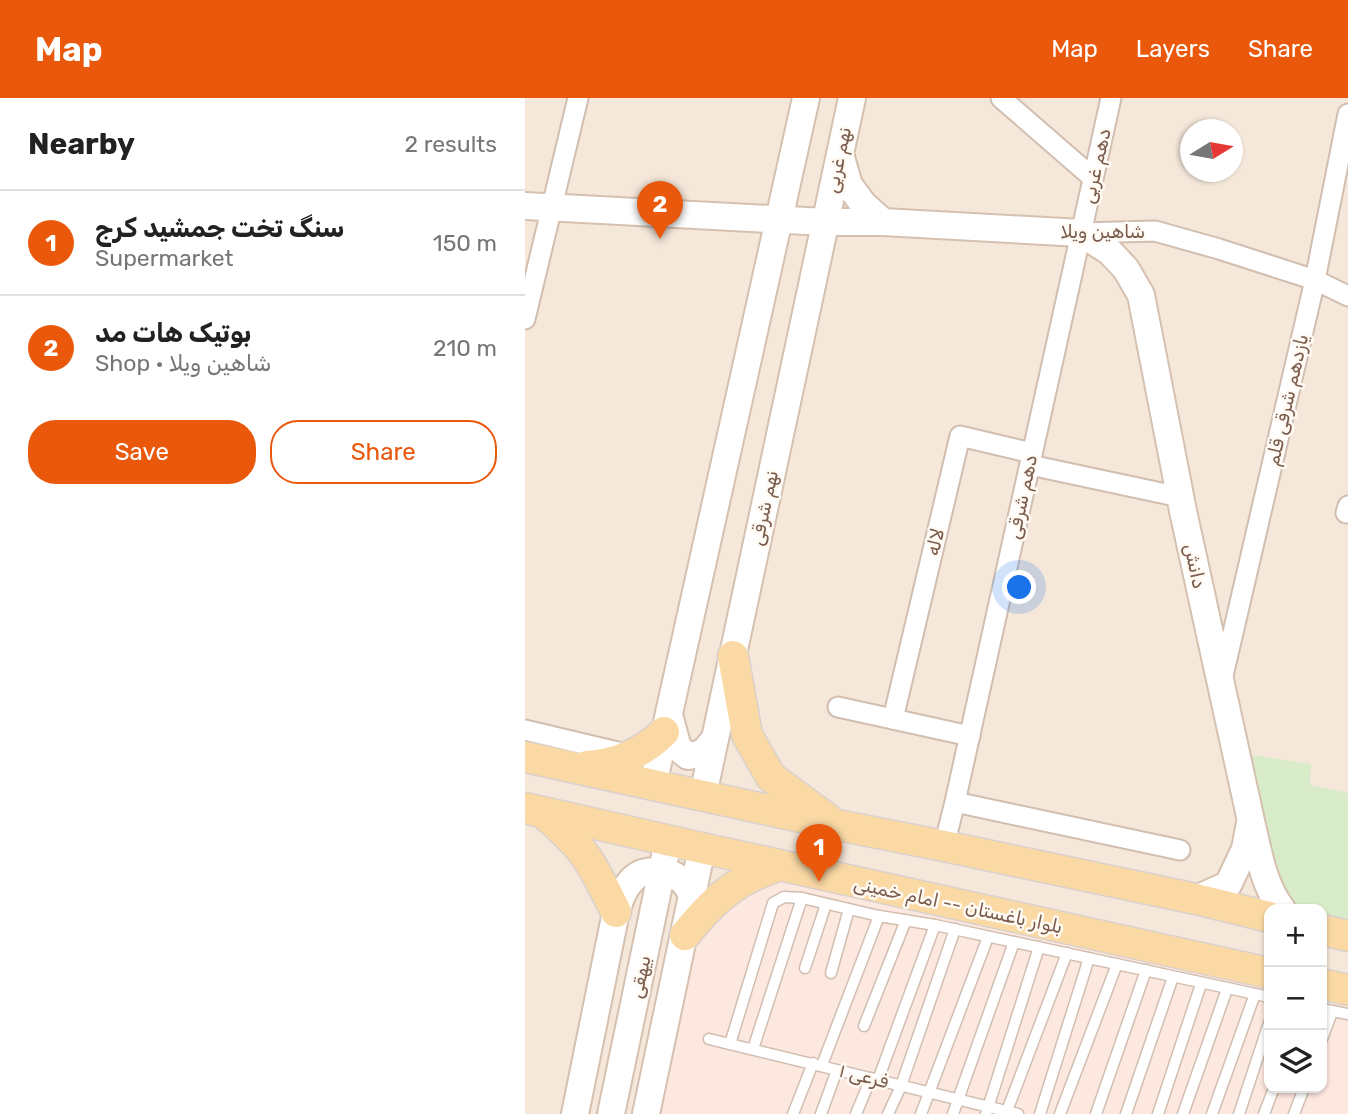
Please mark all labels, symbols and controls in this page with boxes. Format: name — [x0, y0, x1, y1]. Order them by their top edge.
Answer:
text: Map — [35, 30, 103, 69]
text: Map — [1051, 35, 1098, 63]
text: Layers — [1136, 35, 1210, 63]
text: Share — [1248, 35, 1313, 63]
north arrow — [1180, 119, 1243, 182]
street label: نهم غربی — [820, 125, 857, 195]
text: Nearby — [28, 126, 135, 162]
street label: دهم غربی — [1076, 126, 1117, 206]
text: 2 results — [405, 130, 497, 158]
pin: 2 — [637, 181, 683, 239]
text: سنگ تخت جمشید کرج — [95, 213, 344, 244]
street label: شاهین ویلا — [1061, 220, 1145, 243]
text: 1 — [45, 229, 57, 257]
text: 150 m — [433, 229, 497, 257]
text: Supermarket — [95, 244, 233, 272]
text: بوتیک هات مد — [95, 318, 251, 349]
street label: یازدهم شرقی قلم — [1261, 332, 1314, 468]
text: 2 — [44, 334, 58, 362]
text: 210 m — [433, 334, 497, 362]
text: Shop · شاهین ویلا — [95, 349, 272, 377]
button: Save — [28, 420, 256, 484]
button: Share — [270, 420, 497, 484]
street label: دهم شرقی — [1002, 453, 1043, 541]
street label: نهم شرقی — [745, 468, 784, 548]
street label: لاله — [921, 526, 949, 558]
street label: دانش — [1179, 541, 1211, 591]
your location — [1002, 570, 1036, 604]
pin: 1 — [796, 824, 842, 882]
street label: بلوار باغستان -- امام خمینی — [851, 872, 1065, 939]
map controls — [1264, 904, 1327, 1093]
button: + — [1264, 904, 1327, 967]
street label: بیهقی — [624, 953, 656, 1001]
button: − — [1264, 967, 1327, 1030]
button: layers — [1264, 1030, 1327, 1093]
street label: ۱ فرعی — [837, 1059, 891, 1093]

